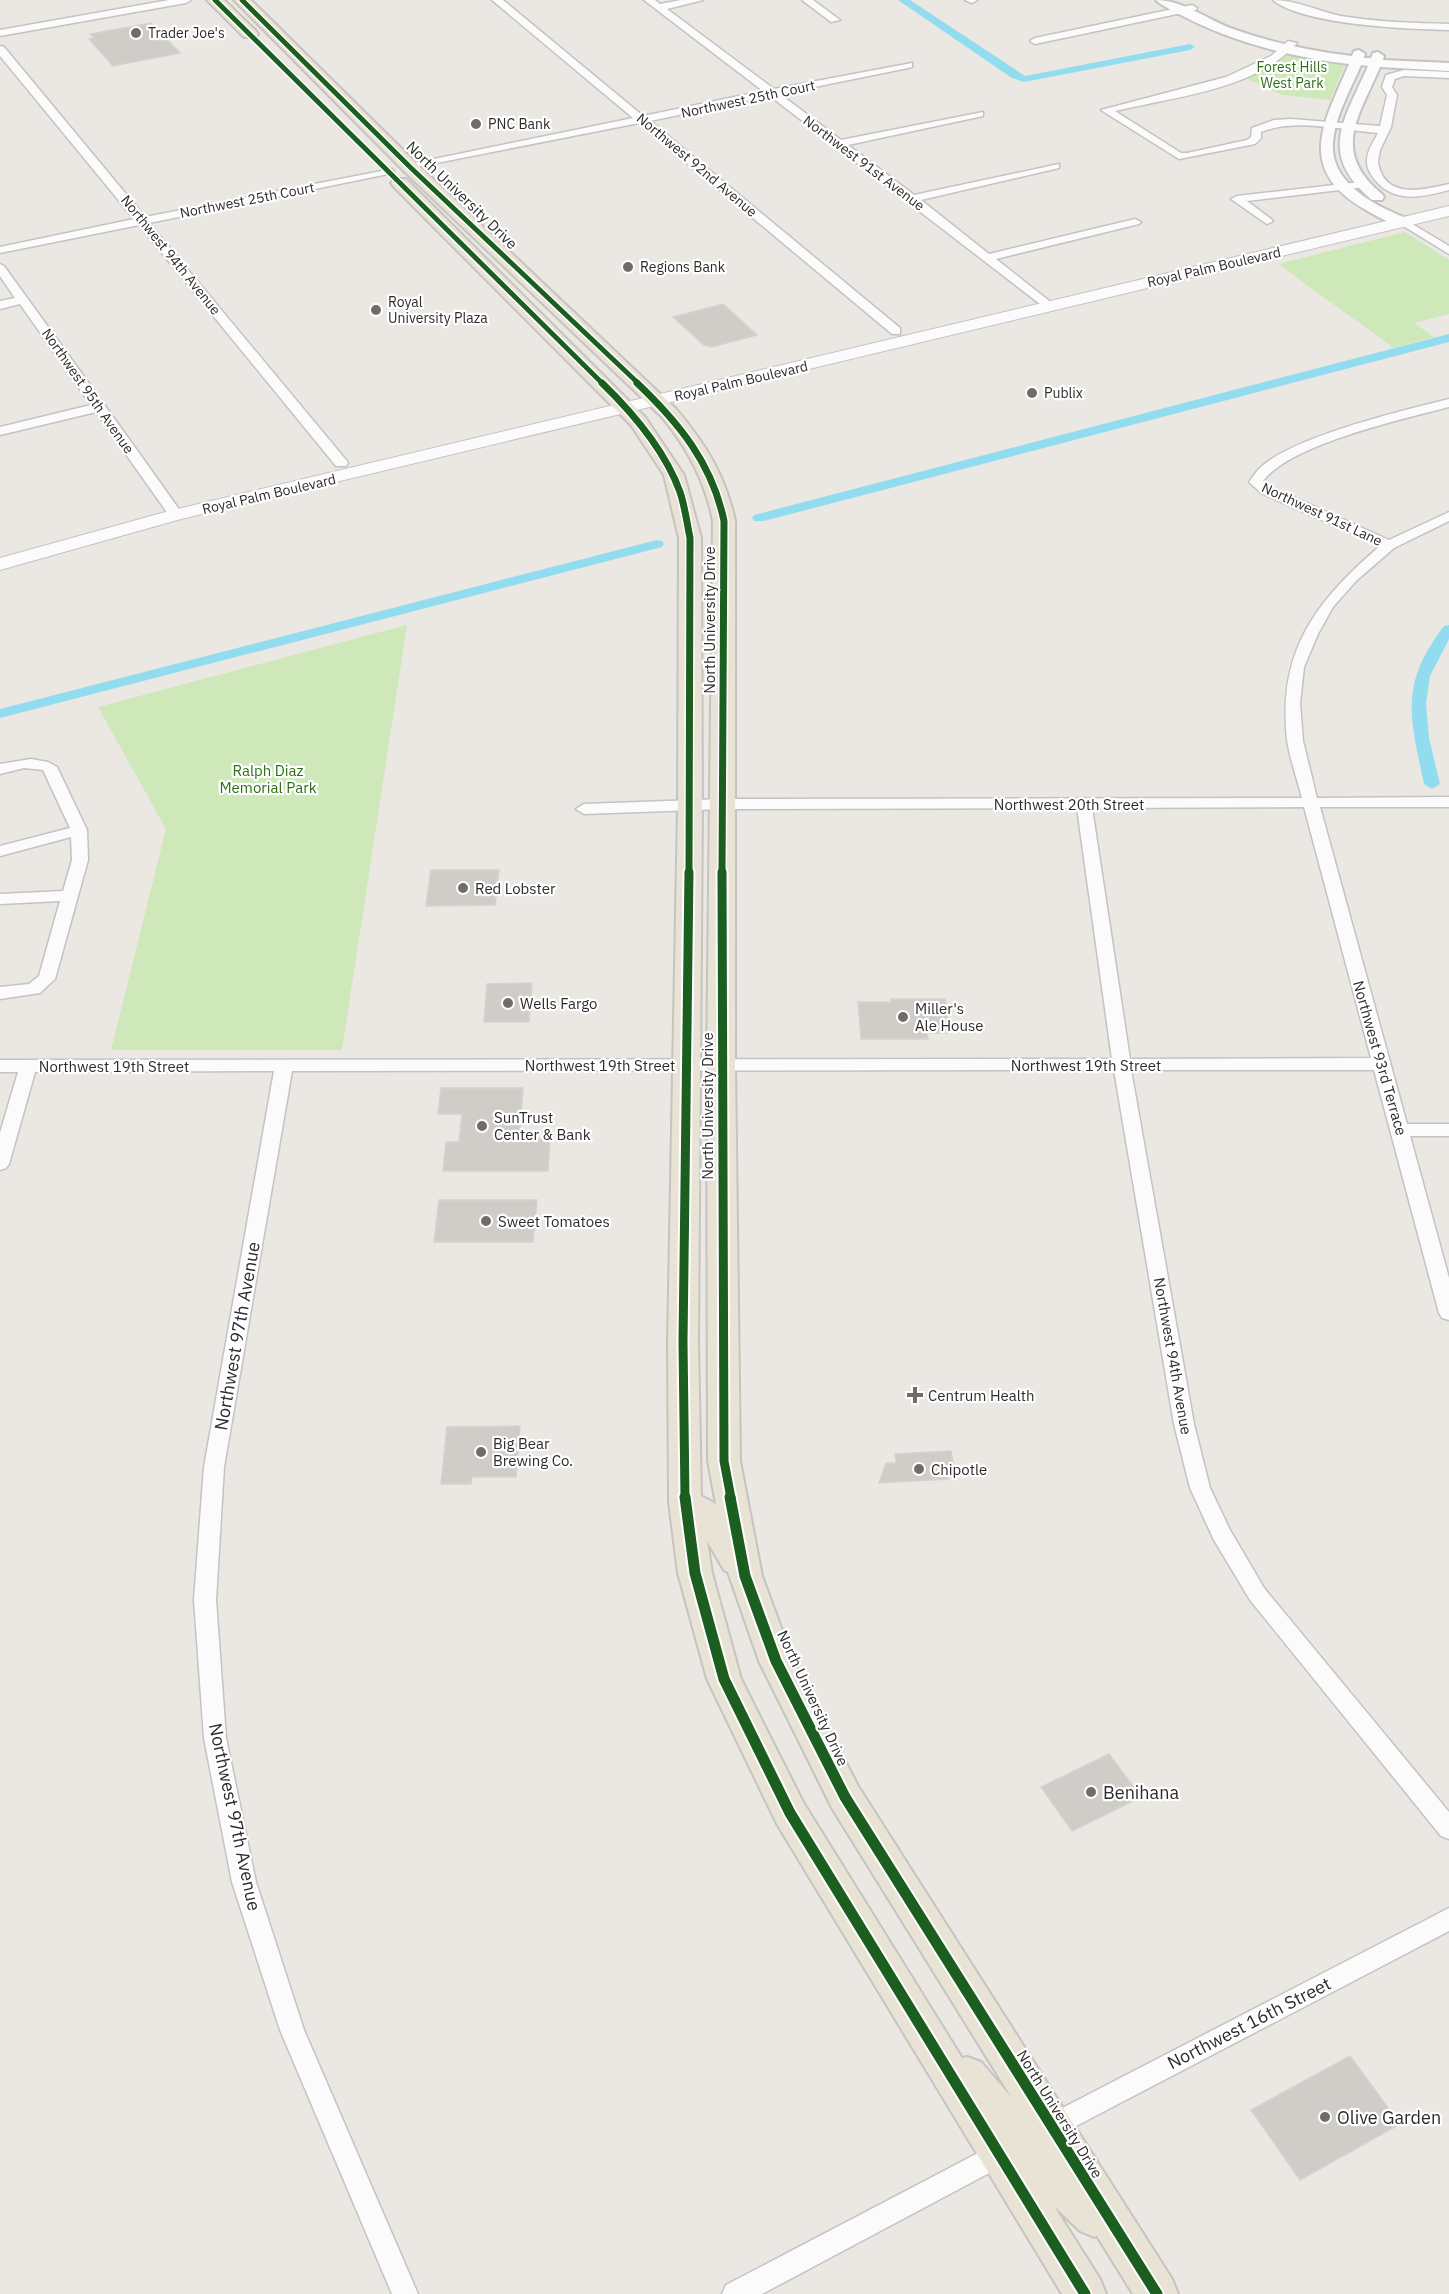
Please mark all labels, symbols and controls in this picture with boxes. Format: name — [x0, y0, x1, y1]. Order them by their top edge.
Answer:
place label: Trader Joe's — [148, 24, 225, 42]
marker: Trader Joe's — [129, 26, 143, 40]
park label: Forest Hills West Park — [1257, 58, 1328, 92]
street label: Northwest 25th Court — [679, 76, 817, 122]
street label: Northwest 92nd Avenue — [633, 109, 761, 221]
street label: Northwest 91st Avenue — [800, 111, 929, 215]
place label: PNC Bank — [488, 115, 551, 133]
marker: PNC Bank — [469, 117, 483, 131]
street label: North University Drive — [402, 137, 522, 253]
street label: Northwest 25th Court — [178, 178, 316, 222]
street label: Northwest 94th Avenue — [117, 192, 225, 319]
street label: Royal Palm Boulevard — [1145, 243, 1283, 291]
place label: Regions Bank — [640, 258, 726, 276]
marker: Regions Bank — [621, 260, 635, 274]
place label: Royal University Plaza — [388, 293, 488, 327]
marker: Royal University Plaza — [369, 303, 383, 317]
street label: Northwest 95th Avenue — [38, 325, 138, 457]
street label: Royal Palm Boulevard — [672, 357, 810, 405]
place label: Publix — [1044, 384, 1083, 402]
marker: Publix — [1025, 386, 1039, 400]
street label: Royal Palm Boulevard — [200, 470, 338, 518]
street label: Northwest 91st Lane — [1259, 478, 1385, 550]
street label: North University Drive — [700, 546, 719, 694]
park label: Ralph Diaz Memorial Park — [219, 761, 317, 797]
street label: Northwest 20th Street — [994, 795, 1144, 814]
place label: Red Lobster — [475, 879, 556, 898]
marker: Red Lobster — [456, 881, 470, 895]
street label: Northwest 93rd Terrace — [1349, 978, 1411, 1138]
place label: Wells Fargo — [520, 994, 598, 1013]
marker: Wells Fargo — [501, 996, 515, 1010]
place label: Miller's Ale House — [915, 999, 984, 1035]
marker: Miller's Ale House — [896, 1010, 910, 1024]
street label: North University Drive — [698, 1032, 717, 1180]
street label: Northwest 19th Street — [525, 1056, 675, 1075]
street label: Northwest 19th Street — [1011, 1056, 1161, 1075]
street label: Northwest 19th Street — [39, 1057, 189, 1076]
place label: SunTrust Center & Bank — [494, 1108, 591, 1144]
marker: SunTrust Center & Bank — [475, 1119, 489, 1133]
place label: Sweet Tomatoes — [498, 1212, 610, 1231]
marker: Sweet Tomatoes — [479, 1214, 493, 1228]
street label: Northwest 97th Avenue — [209, 1240, 265, 1432]
street label: Northwest 94th Avenue — [1150, 1276, 1196, 1436]
marker: Centrum Health — [906, 1386, 924, 1404]
place label: Centrum Health — [928, 1386, 1035, 1405]
place label: Big Bear Brewing Co. — [493, 1434, 573, 1470]
marker: Big Bear Brewing Co. — [474, 1445, 488, 1459]
place label: Chipotle — [931, 1460, 987, 1479]
marker: Chipotle — [912, 1462, 926, 1476]
street label: North University Drive — [773, 1627, 853, 1769]
street label: Northwest 97th Avenue — [204, 1721, 266, 1913]
place label: Benihana — [1103, 1781, 1179, 1804]
marker: Benihana — [1084, 1785, 1098, 1799]
street label: Northwest 16th Street — [1163, 1972, 1335, 2074]
street label: North University Drive — [1013, 2046, 1107, 2182]
place label: Olive Garden — [1337, 2106, 1441, 2129]
marker: Olive Garden — [1318, 2110, 1332, 2124]

